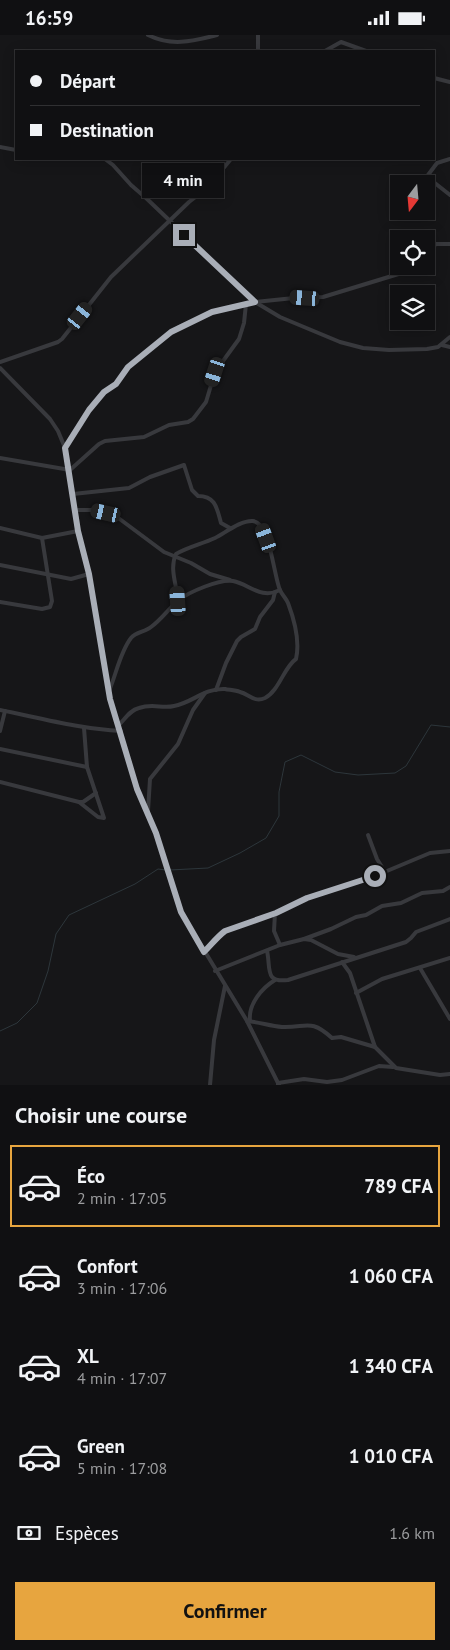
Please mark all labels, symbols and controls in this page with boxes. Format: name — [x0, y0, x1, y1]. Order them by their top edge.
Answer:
text: 16:59 — [25, 6, 73, 30]
text: Départ — [60, 69, 116, 93]
text: Destination — [60, 118, 154, 142]
callout: 4 min — [143, 163, 225, 197]
text: 4 min — [163, 170, 203, 190]
north arrow — [390, 175, 435, 220]
map controls — [390, 175, 435, 330]
route end — [173, 224, 195, 246]
button: locate — [390, 230, 435, 275]
button: layers — [390, 285, 435, 330]
car — [289, 289, 320, 307]
car — [64, 300, 95, 332]
car — [203, 355, 226, 389]
car — [89, 502, 122, 524]
car — [253, 521, 278, 555]
car — [169, 586, 186, 616]
route start — [364, 865, 386, 887]
text: Choisir une course — [15, 1101, 187, 1129]
icon: car — [17, 1164, 62, 1209]
text: Éco — [77, 1164, 105, 1188]
text: 789 CFA — [364, 1174, 433, 1198]
text: 2 min · 17:05 — [77, 1188, 167, 1208]
icon: car — [17, 1254, 62, 1299]
text: Confort — [77, 1254, 138, 1278]
text: 1 060 CFA — [349, 1264, 433, 1288]
text: 3 min · 17:06 — [77, 1278, 167, 1298]
icon: car — [17, 1344, 62, 1389]
text: XL — [77, 1344, 99, 1368]
text: 1 340 CFA — [349, 1354, 433, 1378]
text: 4 min · 17:07 — [77, 1368, 167, 1388]
icon: car — [17, 1434, 62, 1479]
text: Green — [77, 1434, 125, 1458]
text: 1 010 CFA — [349, 1444, 433, 1468]
text: 5 min · 17:08 — [77, 1458, 167, 1478]
icon: cash — [15, 1519, 43, 1547]
text: Espèces — [55, 1521, 119, 1545]
text: 1.6 km — [389, 1523, 435, 1543]
button: Confirmer — [15, 1582, 435, 1640]

